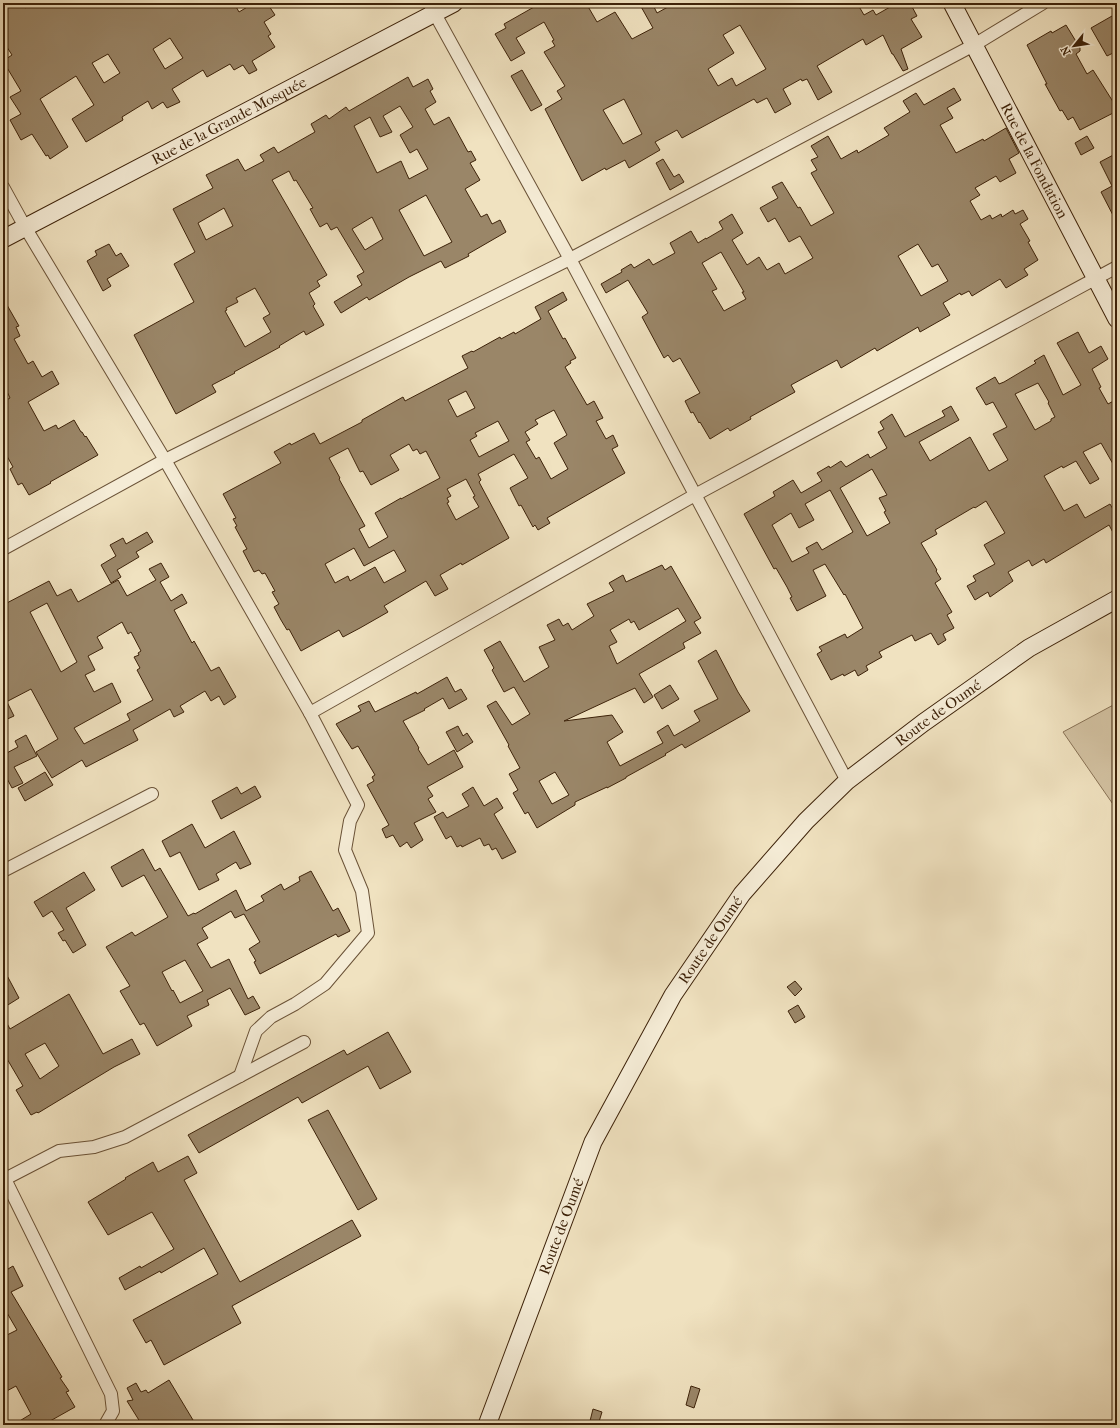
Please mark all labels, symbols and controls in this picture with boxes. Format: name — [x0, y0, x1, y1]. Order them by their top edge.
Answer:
north arrow — [1054, 26, 1094, 66]
text: N — [1058, 43, 1073, 58]
street label: Rue de la Grande Mosquée — [149, 73, 310, 169]
street label: Rue de la Fondation — [997, 100, 1072, 222]
street label: Route de Oumé — [892, 675, 985, 750]
street label: Route de Oumé — [674, 893, 747, 987]
street label: Route de Oumé — [535, 1175, 588, 1277]

